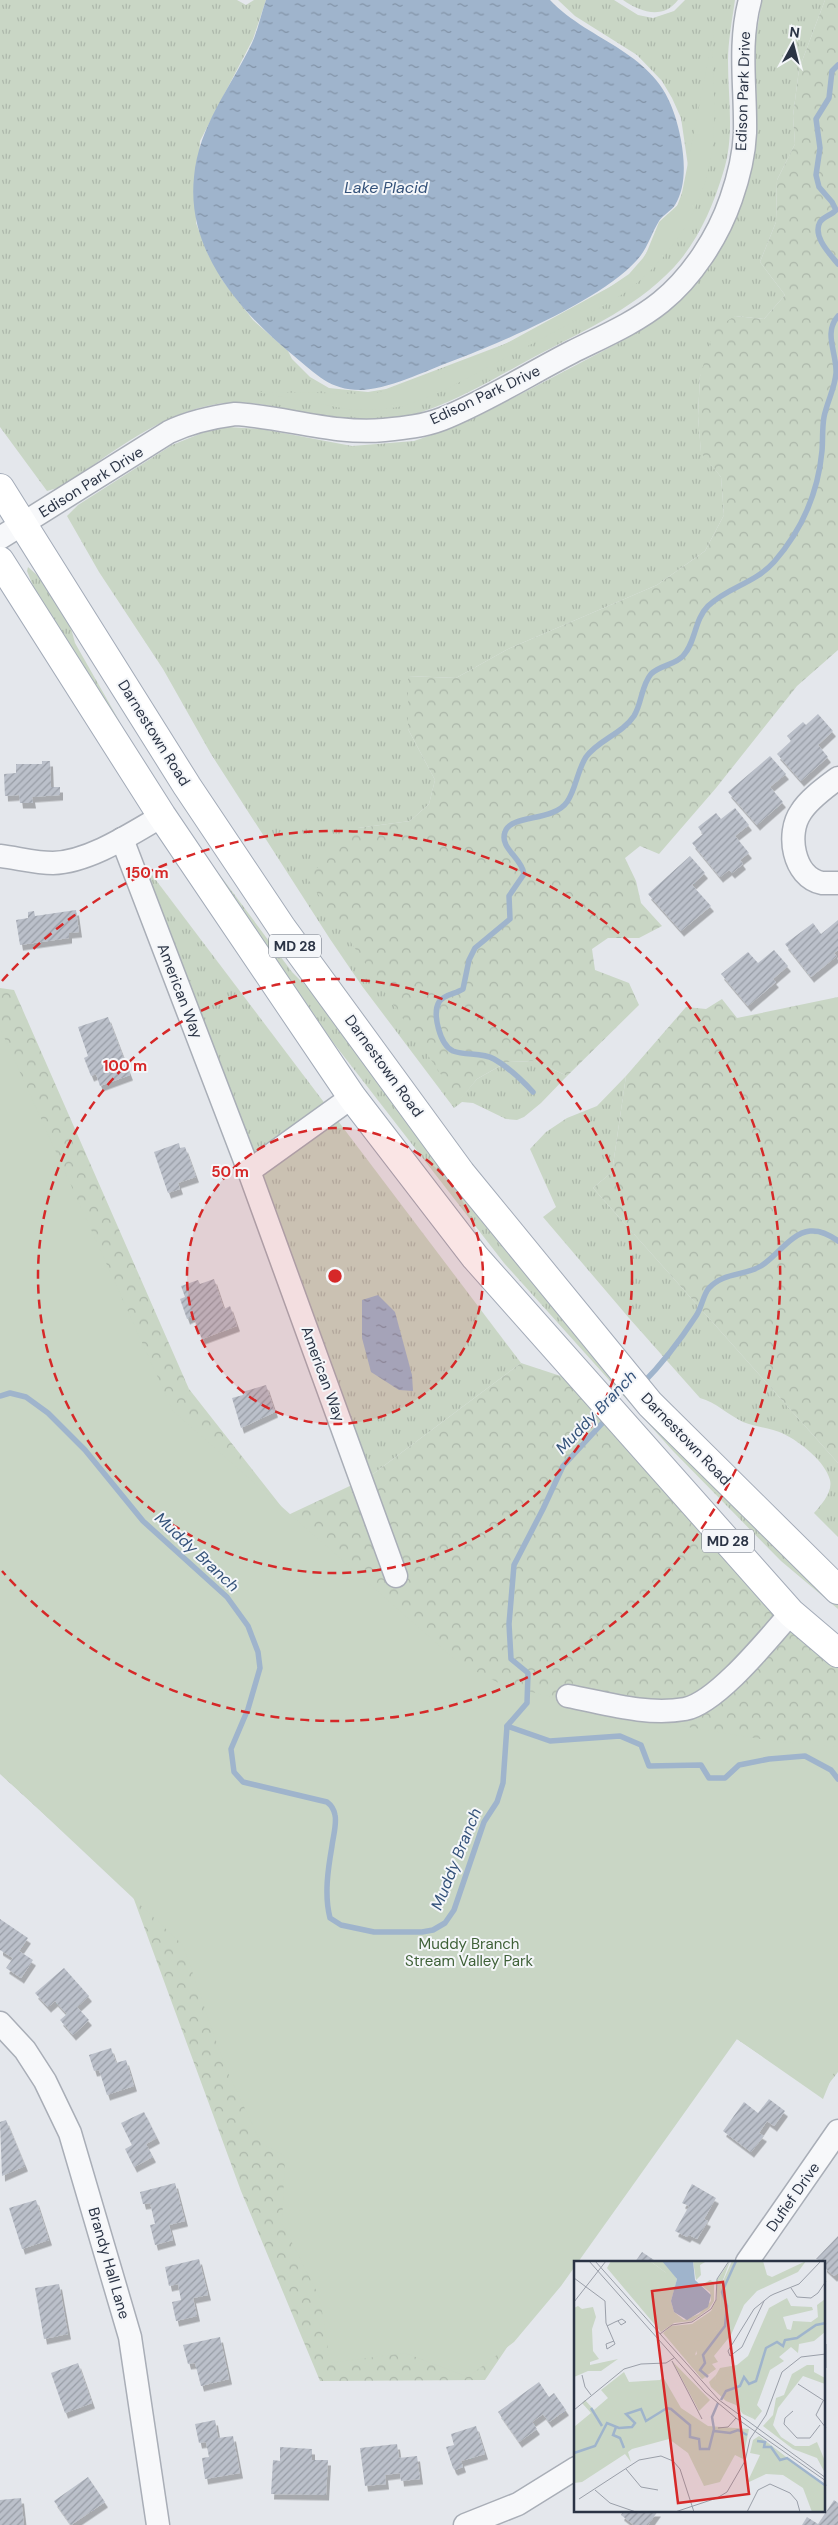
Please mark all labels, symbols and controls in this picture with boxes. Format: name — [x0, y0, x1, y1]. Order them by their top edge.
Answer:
north arrow — [768, 20, 818, 70]
text: N — [788, 23, 801, 42]
street label: Edison Park Drive — [731, 31, 755, 151]
water label: Lake Placid — [344, 177, 429, 198]
street label: Edison Park Drive — [427, 361, 543, 429]
street label: Edison Park Drive — [35, 442, 147, 522]
street label: Darnestown Road — [113, 676, 195, 790]
text: 150 m — [126, 863, 169, 883]
road number: MD 28 — [269, 934, 321, 958]
street label: American Way — [153, 941, 208, 1042]
street label: Darnestown Road — [340, 1011, 428, 1121]
text: 100 m — [103, 1056, 147, 1076]
text: 50 m — [211, 1162, 249, 1182]
centre of rings — [326, 1267, 344, 1285]
street label: American Way — [296, 1323, 350, 1425]
water label: Muddy Branch — [551, 1366, 641, 1458]
street label: Darnestown Road — [637, 1388, 735, 1490]
water label: Muddy Branch — [150, 1507, 244, 1597]
road number: MD 28 — [702, 1530, 754, 1552]
water label: Muddy Branch — [426, 1805, 486, 1913]
park label: Muddy Branch Stream Valley Park — [405, 1934, 533, 1971]
street label: Dufief Drive — [762, 2158, 824, 2236]
street label: Brandy Hall Lane — [83, 2205, 135, 2321]
inset map — [574, 2261, 826, 2512]

